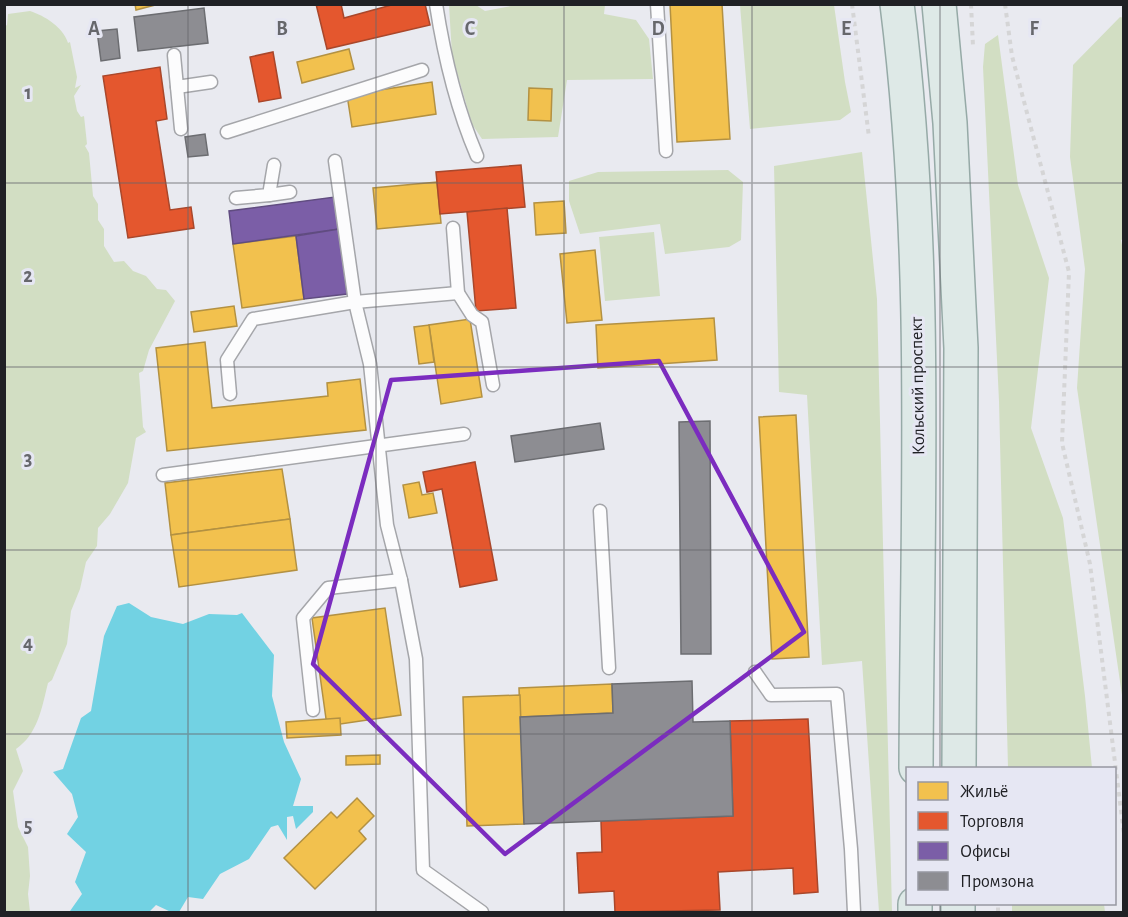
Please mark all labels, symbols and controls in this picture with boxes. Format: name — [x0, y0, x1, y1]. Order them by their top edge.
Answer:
text: A — [88, 19, 100, 39]
text: B — [276, 19, 288, 39]
text: C — [465, 19, 476, 39]
text: D — [651, 19, 665, 39]
text: E — [841, 19, 851, 39]
text: F — [1029, 19, 1039, 39]
text: 1 — [24, 83, 32, 103]
text: 2 — [23, 266, 33, 286]
street label: Кольский проспект — [908, 316, 928, 455]
text: 3 — [24, 449, 32, 469]
text: 4 — [23, 633, 33, 653]
legend — [906, 767, 1116, 905]
text: Жильё — [960, 783, 1008, 801]
text: Торговля — [960, 813, 1024, 831]
text: 5 — [24, 816, 32, 836]
text: Офисы — [960, 843, 1011, 861]
text: Промзона — [960, 873, 1034, 891]

